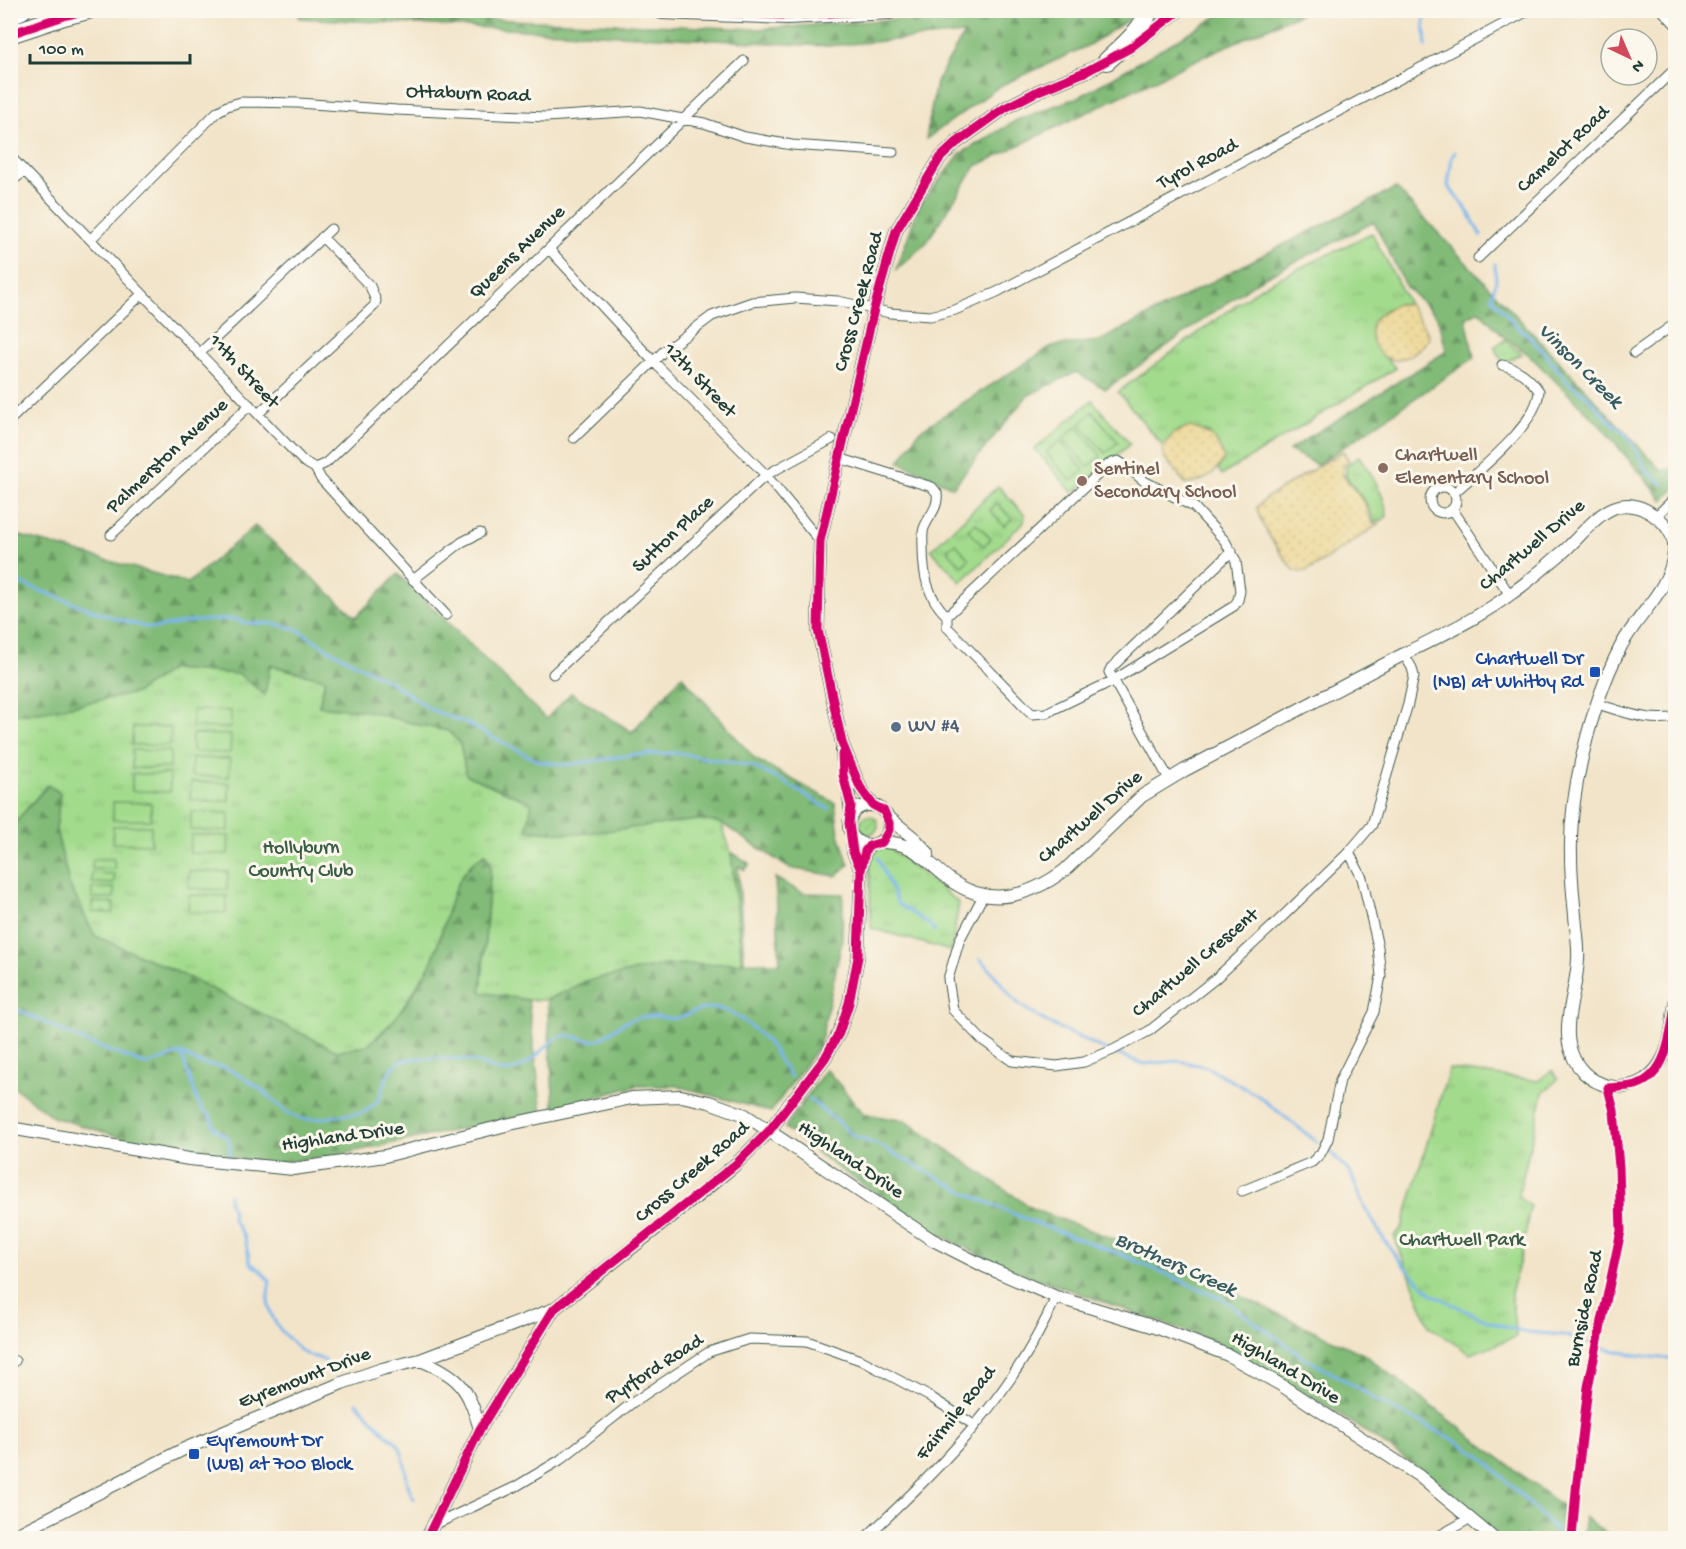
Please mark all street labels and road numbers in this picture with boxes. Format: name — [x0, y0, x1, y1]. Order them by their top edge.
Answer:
street label: Ottaburn Road — [405, 81, 533, 109]
street label: Camelot Road — [1513, 100, 1617, 199]
street label: Tyrol Road — [1153, 133, 1244, 196]
street label: Queens Avenue — [465, 201, 572, 305]
street label: Cross Creek Road — [830, 227, 890, 374]
street label: 11th Street — [202, 329, 284, 415]
street label: 12th Street — [657, 338, 741, 424]
street label: Palmerston Avenue — [101, 394, 234, 520]
street label: Sutton Place — [628, 491, 720, 579]
street label: Chartwell Drive — [1475, 495, 1591, 597]
street label: Chartwell Drive — [1034, 766, 1148, 870]
street label: Chartwell Crescent — [1128, 903, 1265, 1023]
street label: Cross Creek Road — [631, 1116, 756, 1229]
street label: Highland Drive — [793, 1117, 908, 1205]
street label: Highland Drive — [281, 1118, 406, 1158]
street label: Burnside Road — [1562, 1247, 1610, 1370]
street label: Highland Drive — [1226, 1327, 1344, 1411]
street label: Pyrford Road — [601, 1329, 710, 1411]
street label: Eyremount Drive — [236, 1343, 375, 1415]
street label: Fairmile Road — [911, 1361, 1003, 1466]

